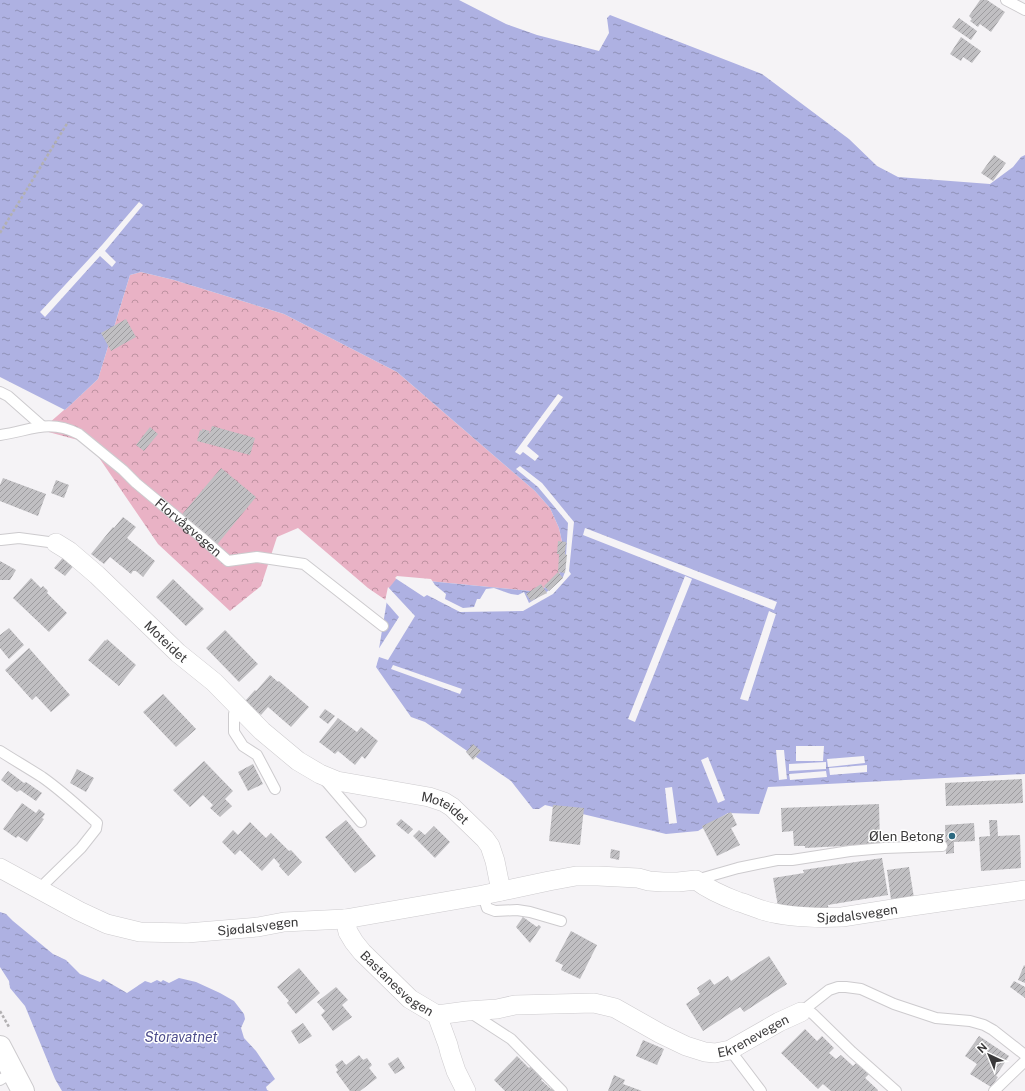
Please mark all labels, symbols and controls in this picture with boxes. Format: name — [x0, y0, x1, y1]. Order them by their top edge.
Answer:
street label: Florvågvegen — [152, 495, 225, 559]
street label: Moteidet — [141, 617, 191, 665]
street label: Moteidet — [420, 788, 472, 827]
place label: Ølen Betong — [869, 829, 944, 844]
marker: Ølen Betong — [947, 831, 957, 841]
street label: Sjødalsvegen — [817, 901, 899, 925]
street label: Sjødalsvegen — [217, 914, 299, 938]
street label: Bastanesvegen — [357, 947, 436, 1019]
street label: Ekrenevegen — [716, 1011, 791, 1060]
water label: Storavatnet — [144, 1029, 218, 1045]
north arrow — [969, 1035, 1009, 1075]
text: N — [975, 1041, 989, 1055]

